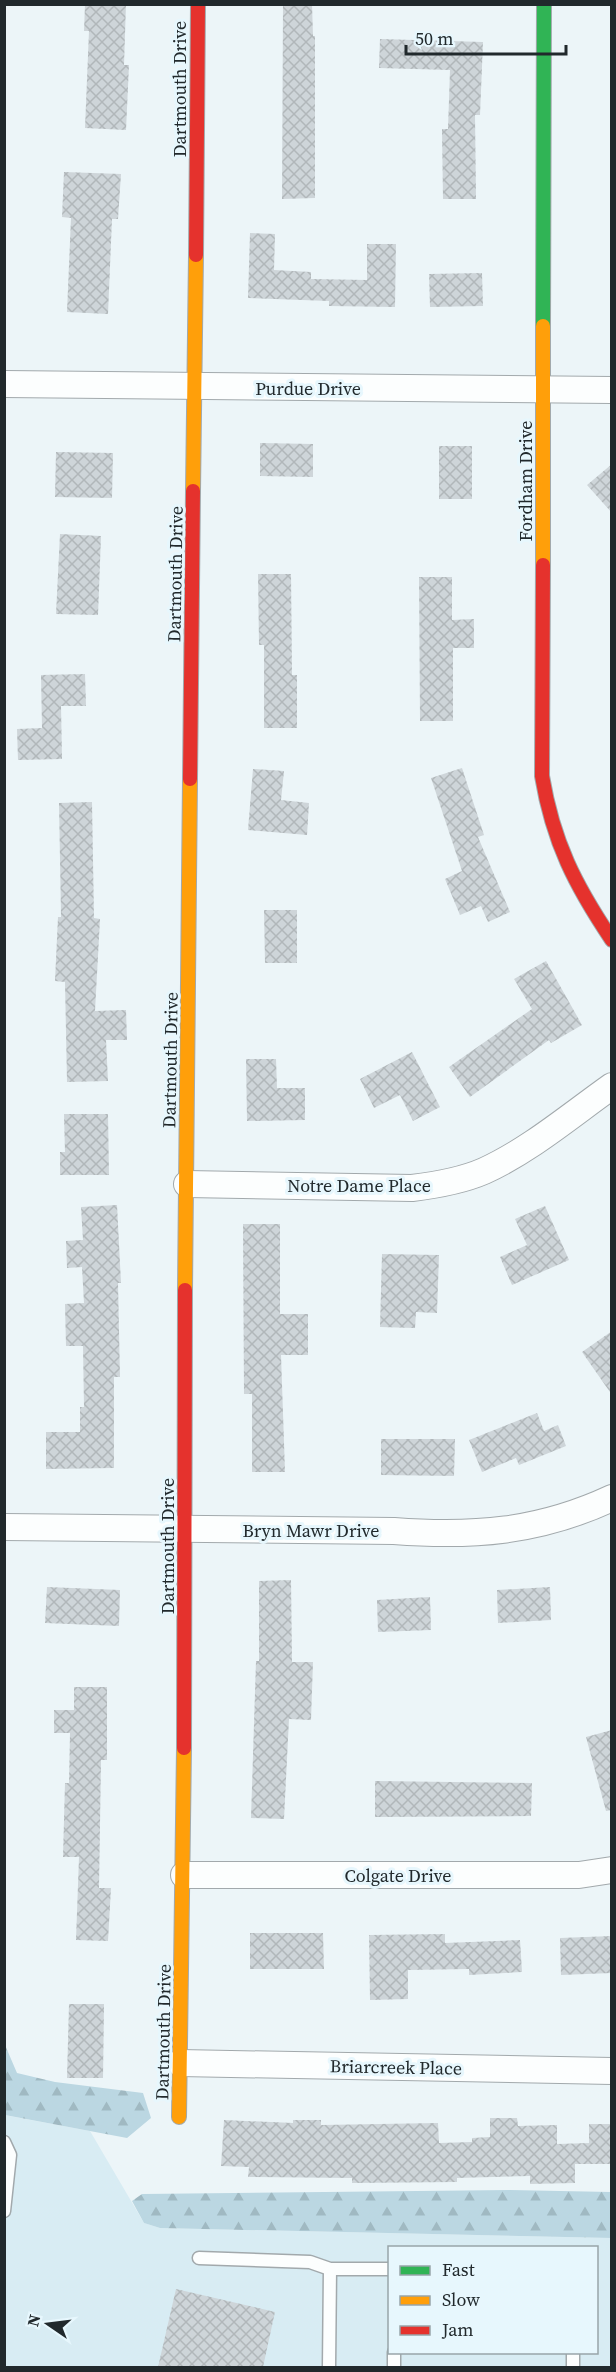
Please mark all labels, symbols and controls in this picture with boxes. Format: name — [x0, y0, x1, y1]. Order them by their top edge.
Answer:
scale bar — [406, 18, 566, 56]
street label: Dartmouth Drive — [167, 21, 192, 157]
text: 50 m — [415, 26, 453, 51]
street label: Purdue Drive — [255, 376, 361, 401]
street label: Fordham Drive — [513, 421, 538, 541]
street label: Dartmouth Drive — [161, 506, 189, 642]
street label: Dartmouth Drive — [156, 992, 184, 1128]
street label: Notre Dame Place — [287, 1173, 431, 1198]
street label: Dartmouth Drive — [155, 1478, 180, 1614]
street label: Bryn Mawr Drive — [242, 1518, 380, 1543]
street label: Colgate Drive — [345, 1863, 452, 1888]
street label: Dartmouth Drive — [149, 1964, 177, 2100]
street label: Briarcreek Place — [330, 2053, 462, 2081]
legend — [388, 2246, 598, 2354]
text: Fast — [442, 2257, 475, 2282]
text: Slow — [442, 2287, 480, 2312]
north arrow — [18, 2294, 78, 2354]
text: N — [21, 2312, 46, 2329]
text: Jam — [441, 2317, 474, 2342]

